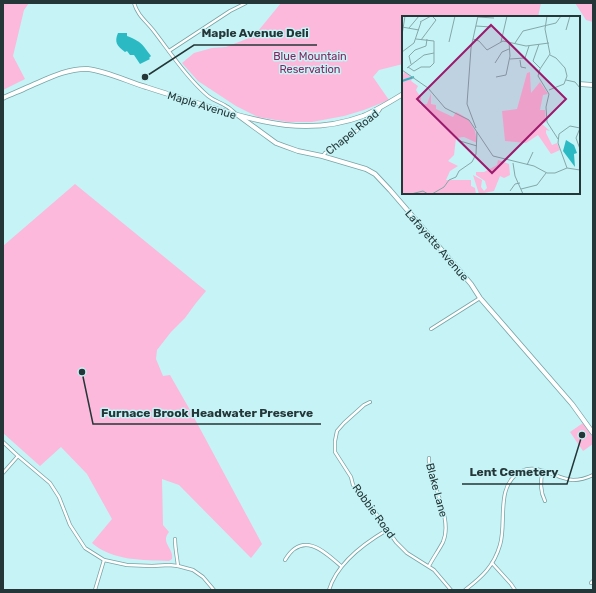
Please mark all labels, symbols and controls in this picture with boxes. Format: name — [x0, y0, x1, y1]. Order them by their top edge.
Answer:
inset map — [402, 16, 580, 194]
callout: Maple Avenue Deli — [194, 21, 317, 45]
text: Maple Avenue Deli — [201, 26, 309, 40]
park label: Blue Mountain Reservation — [273, 50, 347, 76]
street label: Maple Avenue — [166, 89, 238, 122]
street label: Chapel Road — [323, 107, 381, 158]
street label: Lafayette Avenue — [402, 207, 471, 284]
callout: Furnace Brook Headwater Preserve — [93, 400, 321, 424]
text: Furnace Brook Headwater Preserve — [101, 406, 313, 420]
callout: Lent Cemetery — [462, 460, 567, 484]
street label: Blake Lane — [423, 462, 450, 519]
text: Lent Cemetery — [469, 465, 559, 479]
street label: Robbie Road — [349, 482, 398, 541]

